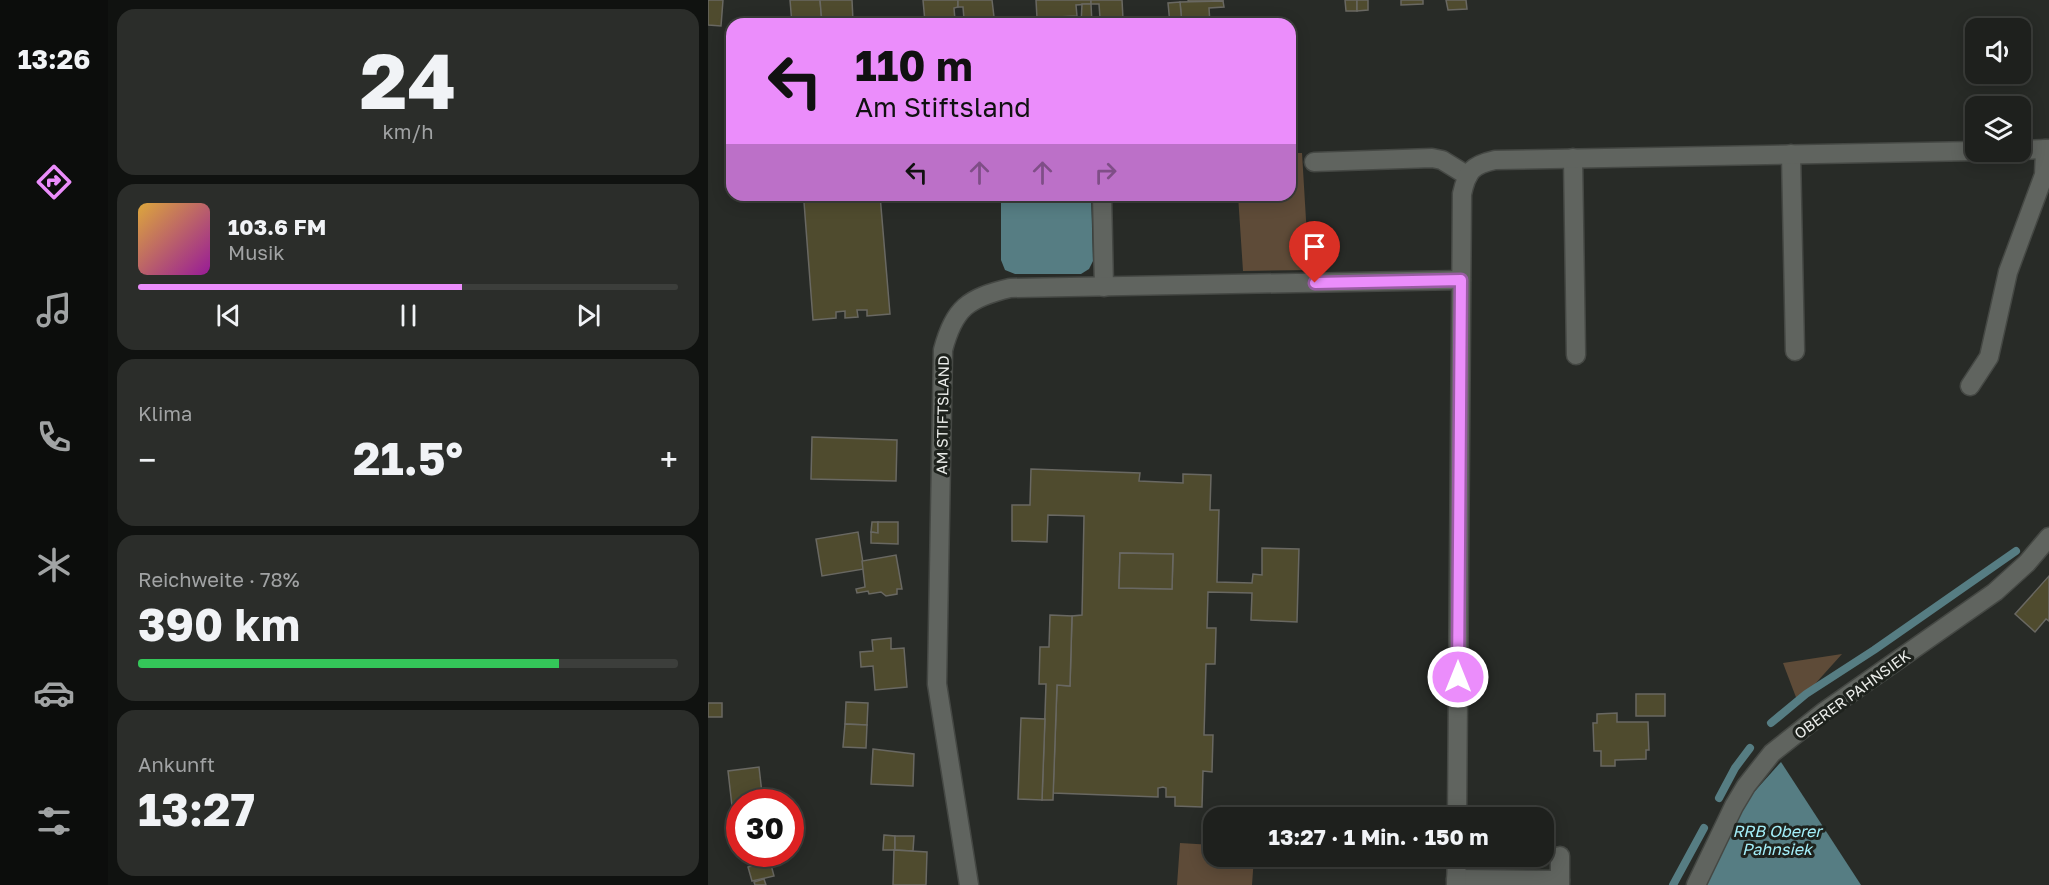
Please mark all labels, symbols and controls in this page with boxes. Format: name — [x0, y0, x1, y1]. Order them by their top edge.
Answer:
map controls — [1965, 18, 2031, 162]
button: sound — [1965, 18, 2031, 84]
text: 24 — [360, 33, 456, 126]
text: 110 m — [855, 40, 973, 90]
icon: left — [756, 42, 834, 120]
text: 13:26 — [18, 43, 90, 75]
text: Am Stiftsland — [855, 91, 1031, 123]
button: layers — [1965, 96, 2031, 162]
text: km/h — [383, 119, 433, 143]
icon: left — [900, 156, 933, 189]
icon: ahead — [963, 156, 996, 189]
icon: ahead — [1026, 156, 1059, 189]
icon: right — [1089, 156, 1122, 189]
icon: directions — [33, 161, 75, 203]
text: 103.6 FM — [228, 213, 326, 240]
pin — [1289, 221, 1340, 283]
icon: arrive — [1298, 230, 1331, 263]
text: Musik — [228, 240, 285, 264]
icon: music — [33, 289, 75, 331]
icon: previous — [212, 299, 245, 332]
icon: pause — [392, 299, 425, 332]
icon: next — [572, 299, 605, 332]
street label: AM STIFTSLAND — [932, 355, 952, 475]
text: Klima — [138, 401, 192, 425]
icon: phone — [33, 416, 75, 458]
text: 21.5° — [353, 431, 463, 485]
text: − — [138, 440, 156, 479]
text: + — [660, 440, 678, 479]
icon: climate — [33, 544, 75, 586]
text: Reichweite · 78% — [138, 567, 300, 591]
text: 390 km — [138, 597, 300, 651]
position arrow — [1426, 645, 1490, 709]
street label: OBERER PAHNSIEK — [1791, 646, 1913, 742]
icon: car — [33, 672, 75, 714]
text: Ankunft — [138, 752, 215, 776]
text: 13:27 — [138, 782, 255, 836]
speed limit sign: 30 — [726, 789, 804, 867]
icon: filters — [33, 800, 75, 842]
water label: RRB Oberer Pahnsiek — [1732, 821, 1824, 859]
text: 13:27 · 1 Min. · 150 m — [1269, 823, 1488, 850]

